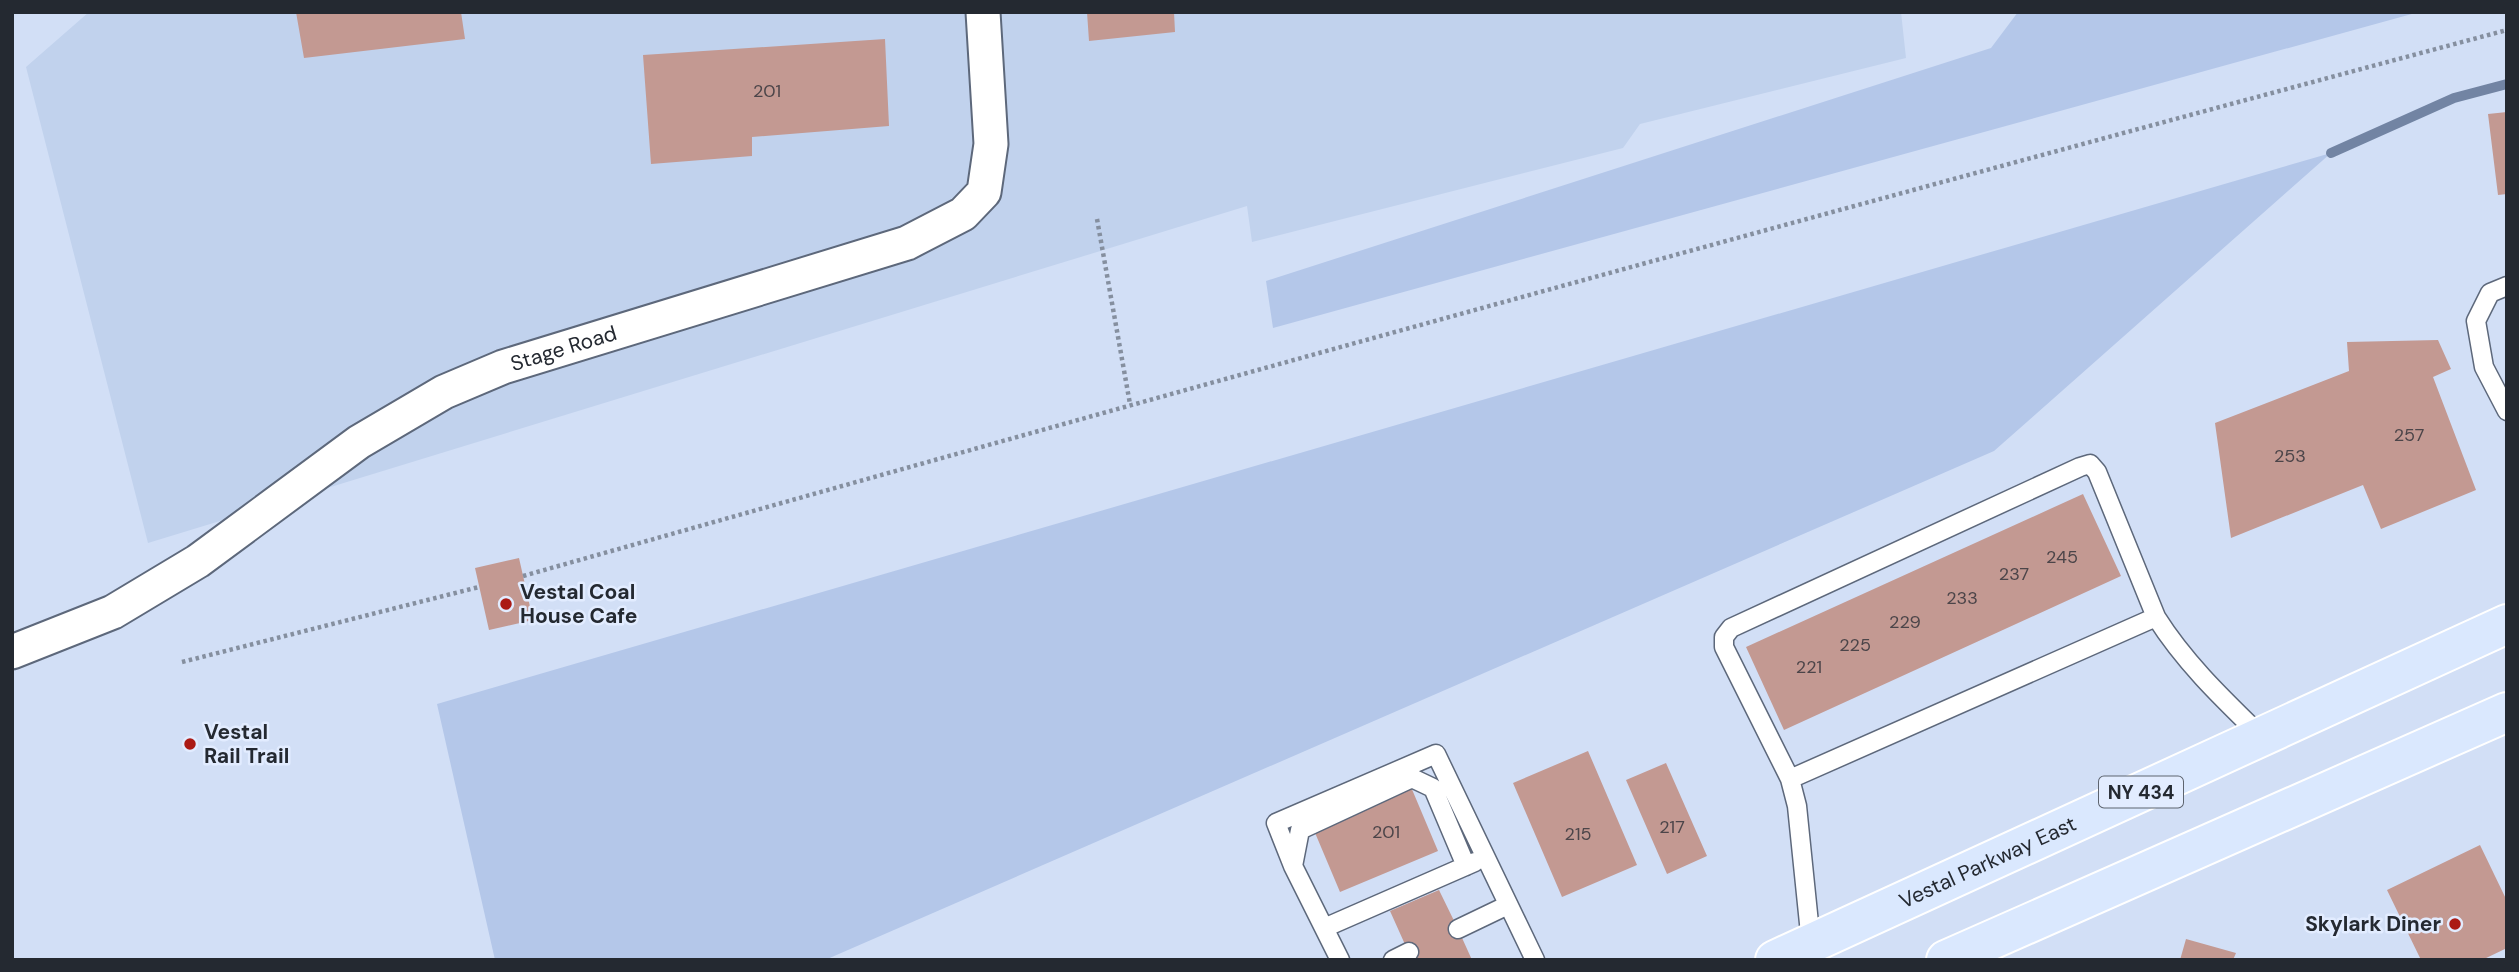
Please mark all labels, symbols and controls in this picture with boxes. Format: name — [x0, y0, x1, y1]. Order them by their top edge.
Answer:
house number: 201 — [753, 79, 781, 103]
street label: Stage Road — [507, 319, 620, 378]
house number: 257 — [2394, 423, 2424, 447]
house number: 253 — [2274, 444, 2306, 468]
house number: 245 — [2046, 545, 2078, 569]
house number: 237 — [1999, 562, 2029, 586]
place label: Vestal Coal House Cafe — [520, 578, 637, 630]
house number: 233 — [1946, 586, 1978, 610]
marker: Vestal Coal House Cafe — [498, 596, 514, 612]
house number: 229 — [1889, 610, 1921, 634]
house number: 225 — [1839, 633, 1871, 657]
house number: 221 — [1796, 655, 1822, 679]
place label: Vestal Rail Trail — [204, 718, 289, 770]
marker: Vestal Rail Trail — [182, 736, 198, 752]
road number: NY 434 — [2099, 776, 2183, 807]
street label: Vestal Parkway East — [1895, 810, 2081, 915]
house number: 217 — [1659, 815, 1685, 839]
house number: 201 — [1372, 820, 1400, 844]
house number: 215 — [1565, 822, 1591, 846]
place label: Skylark Diner — [2305, 910, 2441, 938]
marker: Skylark Diner — [2447, 916, 2463, 932]

